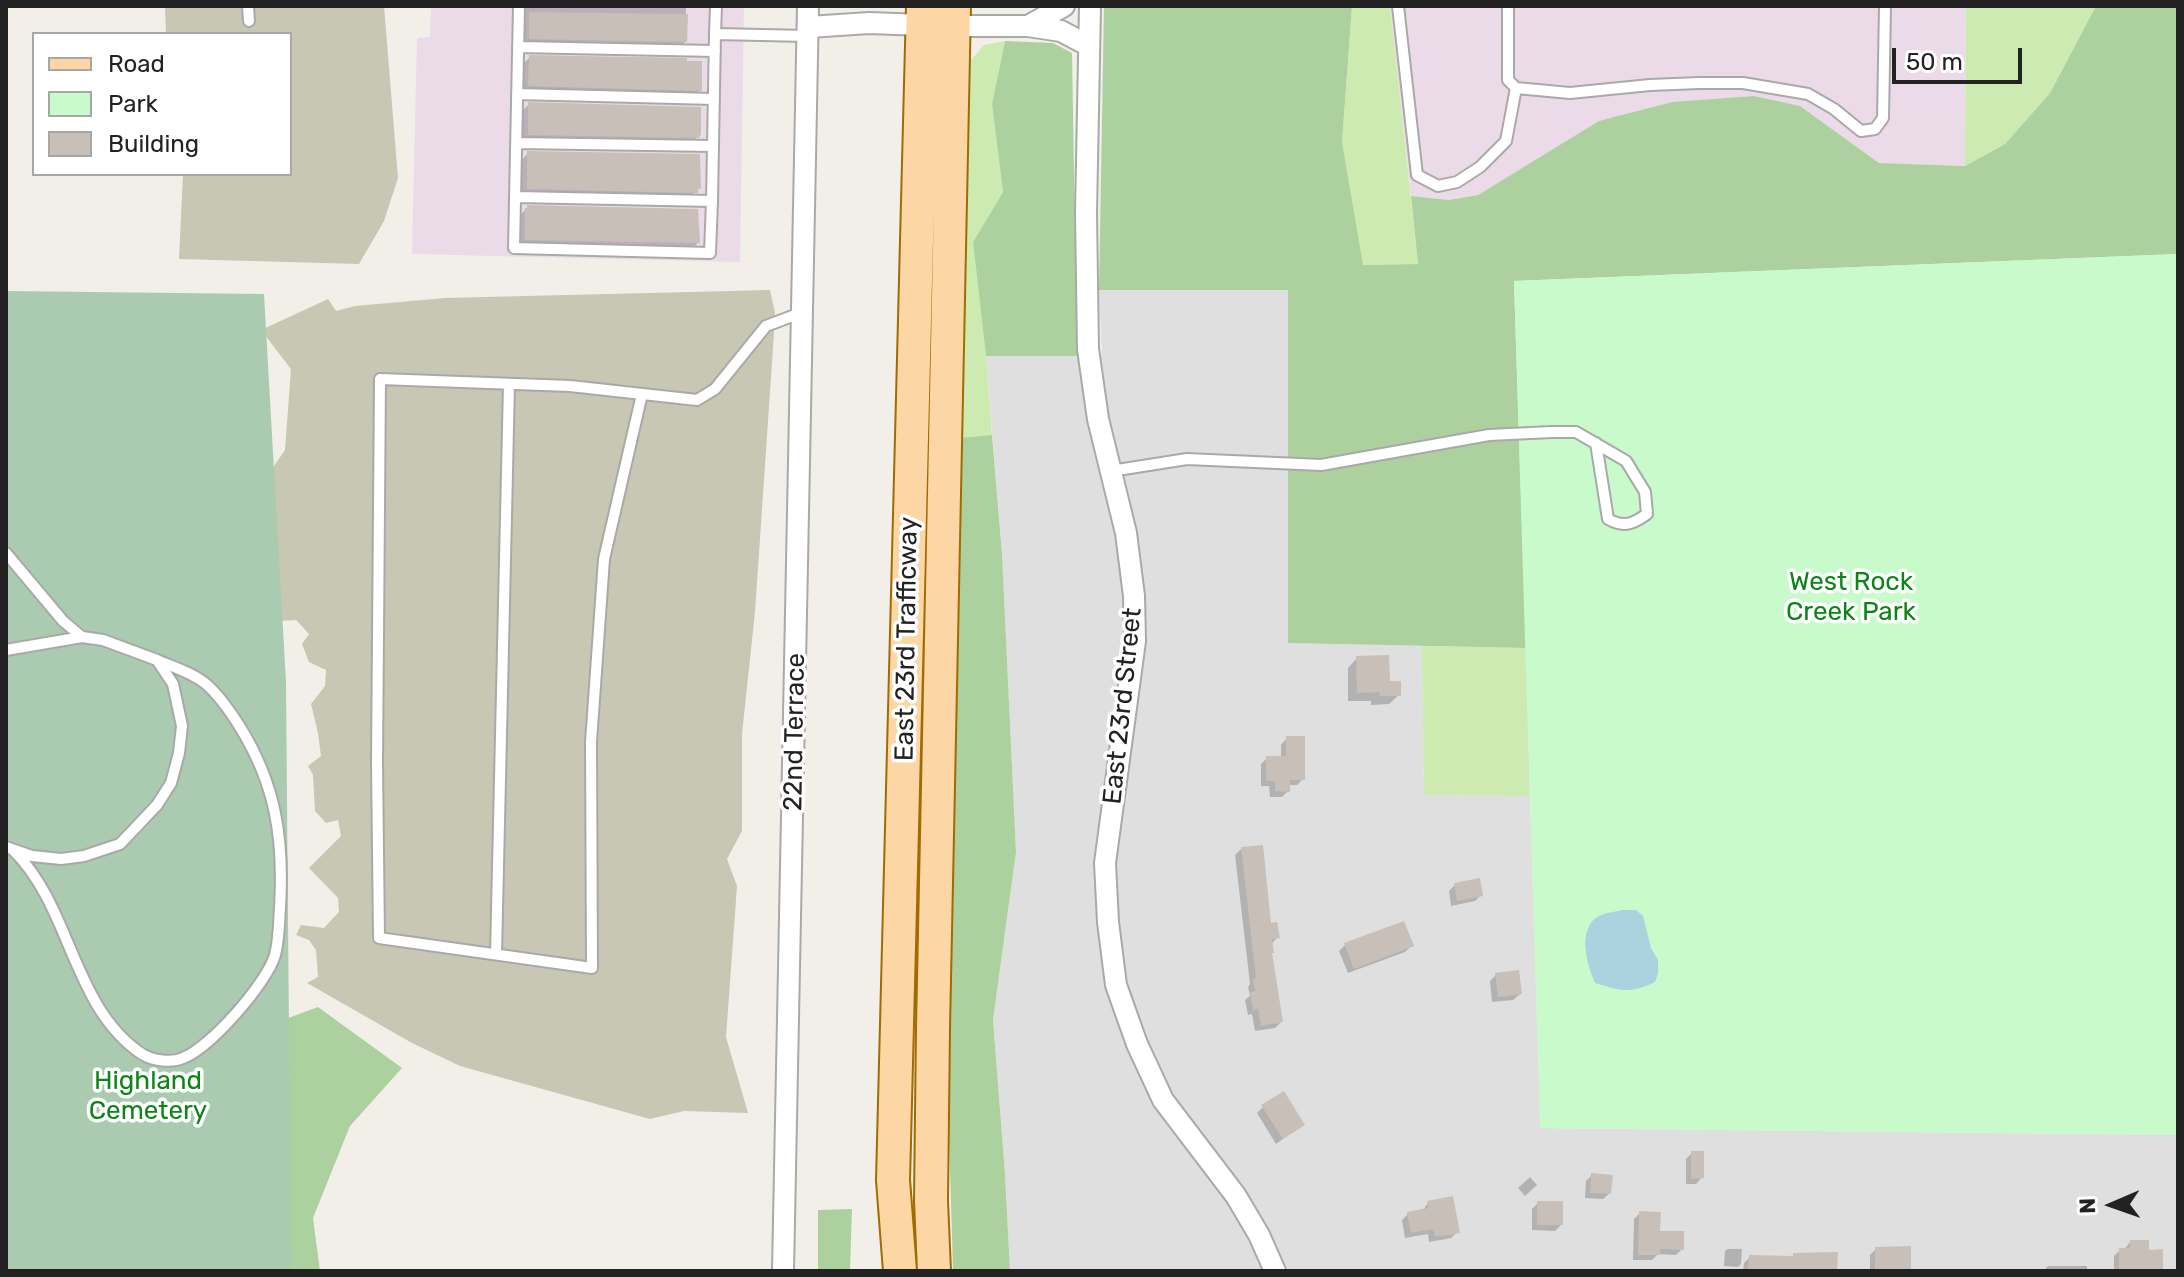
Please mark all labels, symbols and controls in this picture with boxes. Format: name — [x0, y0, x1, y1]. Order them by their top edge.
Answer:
legend — [32, 32, 292, 176]
scale bar — [1896, 32, 2026, 82]
text: 50 m — [1906, 48, 1963, 76]
text: Road — [108, 50, 165, 78]
text: Park — [108, 90, 158, 118]
text: Building — [108, 130, 199, 158]
street label: East 23rd Trafficway — [889, 517, 925, 761]
park label: West Rock Creek Park — [1786, 566, 1916, 628]
street label: East 23rd Street — [1097, 606, 1149, 806]
street label: 22nd Terrace — [778, 653, 812, 811]
park label: Highland Cemetery — [89, 1065, 207, 1126]
north arrow — [2072, 1165, 2152, 1245]
text: N — [2074, 1197, 2101, 1214]

